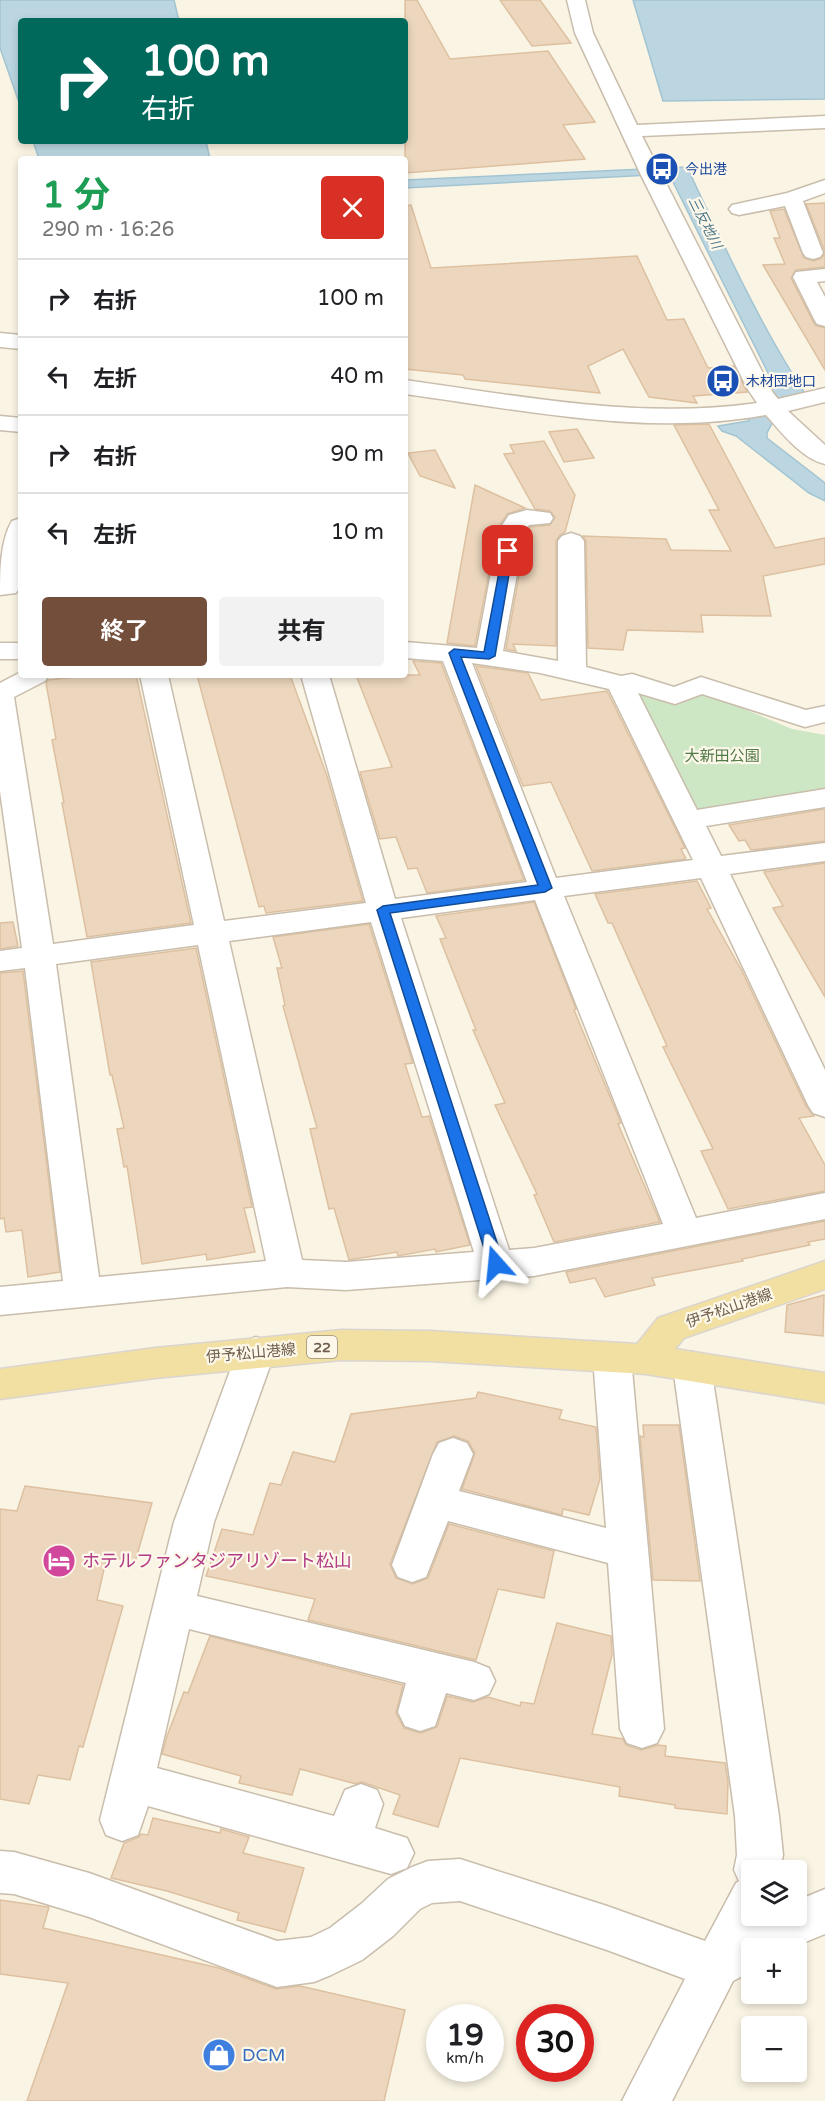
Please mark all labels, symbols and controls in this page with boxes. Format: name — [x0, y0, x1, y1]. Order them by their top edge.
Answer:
text: 100 m — [141, 36, 270, 87]
icon: right — [42, 42, 120, 120]
text: 右折 — [141, 93, 195, 126]
bus stop icon: 今出港 — [644, 151, 680, 187]
place label: 今出港 — [685, 161, 727, 178]
text: 1 分 — [42, 174, 110, 217]
button: close — [321, 176, 384, 239]
water label: 三反地川 — [685, 194, 726, 254]
text: 290 m · 16:26 — [42, 218, 174, 242]
icon: right — [42, 282, 75, 315]
text: 100 m — [317, 285, 384, 311]
text: 右折 — [93, 288, 137, 314]
icon: left — [42, 360, 75, 393]
text: 40 m — [330, 363, 384, 389]
bus stop icon: 木材団地口 — [705, 363, 741, 399]
text: 左折 — [93, 366, 137, 392]
place label: 木材団地口 — [746, 373, 816, 390]
icon: right — [42, 438, 75, 471]
text: 90 m — [330, 441, 384, 467]
text: 右折 — [93, 444, 137, 470]
icon: left — [42, 516, 75, 549]
text: 10 m — [330, 519, 384, 545]
text: 左折 — [93, 522, 137, 548]
pin — [482, 525, 533, 576]
icon: arrive — [491, 534, 524, 567]
button: 終了 — [42, 597, 207, 666]
button: 共有 — [219, 597, 384, 666]
park label: 大新田公園 — [684, 747, 760, 765]
position arrow — [464, 1232, 528, 1296]
street label: 伊予松山港線 — [684, 1285, 774, 1331]
road number: 22 — [307, 1336, 337, 1358]
street label: 伊予松山港線 — [205, 1340, 297, 1366]
hotel icon: ホテルファンタジアリゾート松山 — [41, 1543, 77, 1579]
place label: ホテルファンタジアリゾート松山 — [82, 1550, 352, 1572]
map controls — [741, 1860, 807, 2082]
button: layers — [741, 1860, 807, 1926]
button: + — [741, 1938, 807, 2004]
speed limit sign: 30 — [516, 2004, 594, 2082]
button: − — [741, 2016, 807, 2082]
text: 19 — [446, 2017, 484, 2054]
shop icon: DCM — [201, 2037, 237, 2073]
place label: DCM — [242, 2044, 285, 2066]
text: km/h — [446, 2049, 484, 2067]

